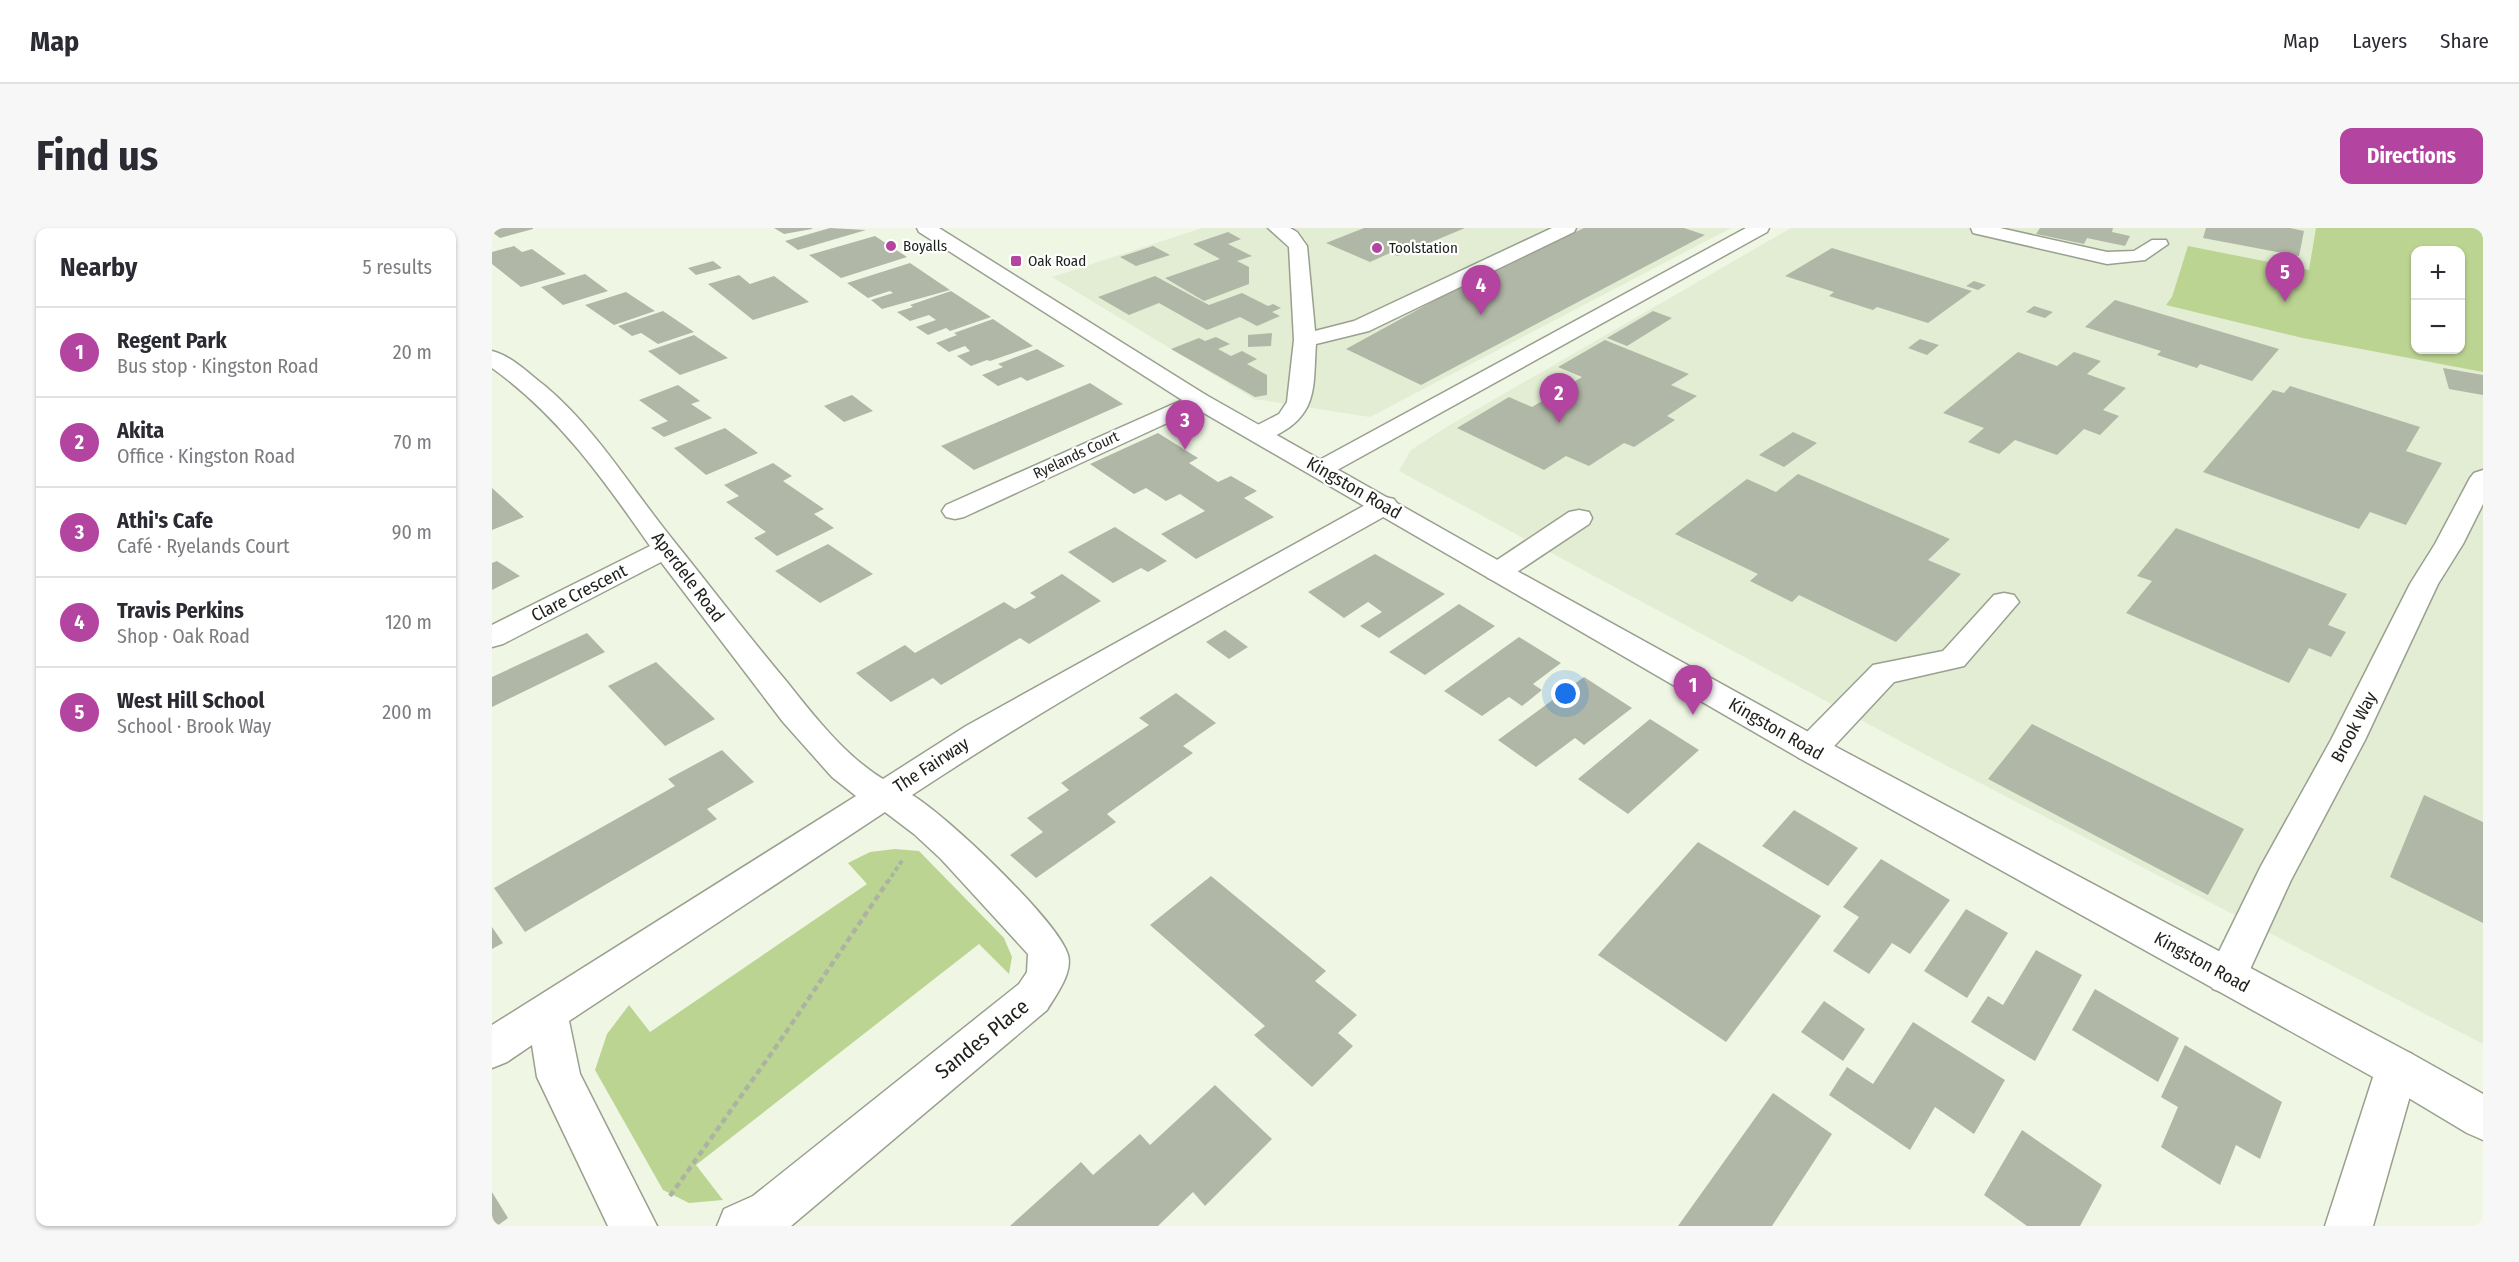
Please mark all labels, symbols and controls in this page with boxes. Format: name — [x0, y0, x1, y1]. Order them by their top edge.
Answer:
text: Map — [30, 25, 79, 58]
text: Map — [2283, 28, 2319, 54]
text: Layers — [2352, 28, 2407, 54]
text: Share — [2440, 28, 2489, 54]
button: Directions — [2340, 128, 2483, 184]
text: Find us — [36, 131, 158, 181]
place label: Boyalls — [903, 237, 947, 255]
marker: Boyalls — [884, 239, 898, 253]
place label: Toolstation — [1389, 239, 1458, 257]
marker: Toolstation — [1370, 241, 1384, 255]
map controls — [2411, 246, 2465, 354]
button: + — [2411, 246, 2465, 300]
text: Nearby — [60, 252, 137, 283]
place label: Oak Road — [1028, 252, 1086, 270]
pin: 5 — [2266, 253, 2304, 302]
marker: Oak Road — [1009, 254, 1023, 268]
text: 5 results — [362, 255, 432, 279]
pin: 4 — [1462, 266, 1500, 315]
button: − — [2411, 300, 2465, 354]
text: Regent Park — [117, 327, 227, 354]
text: 1 — [75, 340, 84, 364]
text: 20 m — [393, 340, 432, 364]
text: Bus stop · Kingston Road — [117, 354, 319, 378]
pin: 2 — [1540, 374, 1578, 423]
pin: 3 — [1166, 400, 1204, 450]
text: Akita — [117, 417, 164, 444]
street label: Ryelands Court — [1030, 427, 1122, 483]
text: 2 — [75, 430, 84, 454]
text: 70 m — [394, 430, 432, 454]
text: Office · Kingston Road — [117, 444, 295, 468]
street label: Kingston Road — [1303, 452, 1405, 524]
text: Athi's Cafe — [117, 507, 213, 534]
text: 3 — [75, 520, 84, 544]
text: 90 m — [392, 520, 432, 544]
street label: Aperdele Road — [647, 528, 729, 626]
text: Café · Ryelands Court — [117, 534, 290, 558]
street label: Clare Crescent — [528, 559, 631, 626]
text: Travis Perkins — [117, 597, 244, 624]
text: 4 — [74, 610, 85, 634]
text: 120 m — [385, 610, 432, 634]
text: Shop · Oak Road — [117, 624, 250, 648]
pin: 1 — [1674, 666, 1712, 715]
your location — [1551, 679, 1580, 708]
text: West Hill School — [117, 687, 264, 714]
street label: Brook Way — [2326, 688, 2382, 766]
street label: Kingston Road — [1725, 693, 1827, 765]
text: 5 — [75, 700, 84, 724]
text: 200 m — [382, 700, 432, 724]
text: School · Brook Way — [117, 714, 271, 738]
street label: The Fairway — [889, 732, 973, 798]
street label: Kingston Road — [2150, 927, 2254, 997]
street label: Sandes Place — [930, 993, 1034, 1085]

